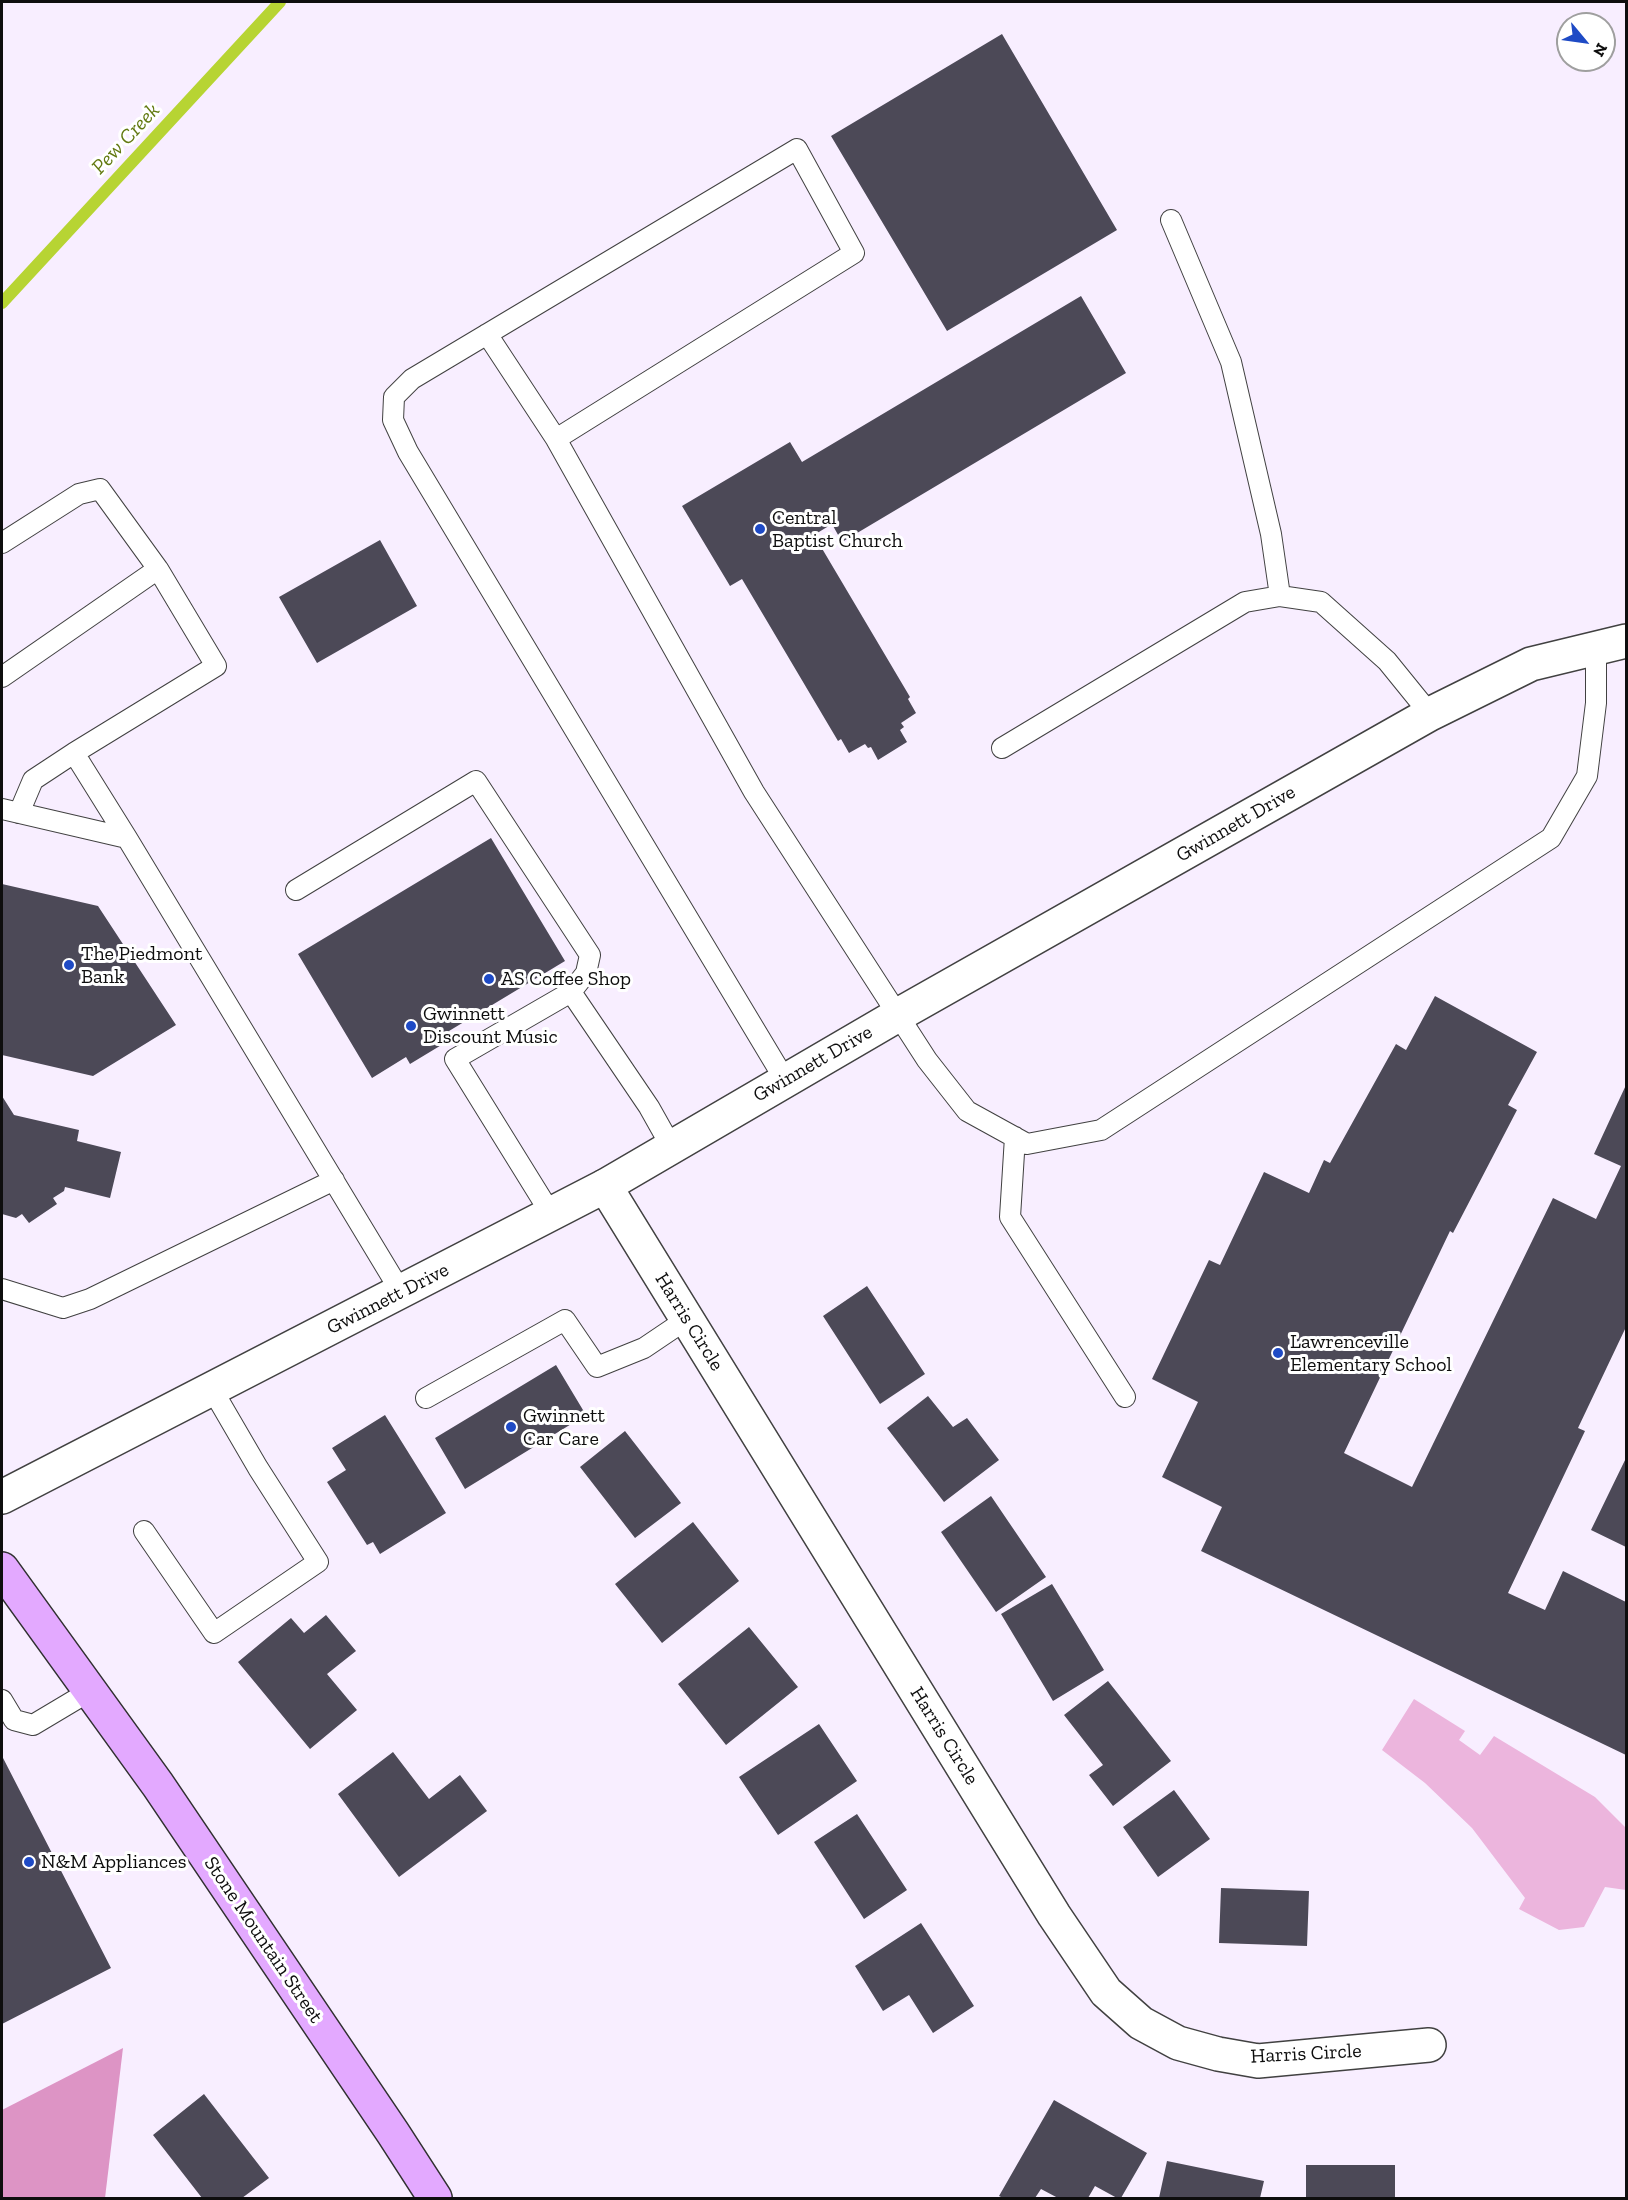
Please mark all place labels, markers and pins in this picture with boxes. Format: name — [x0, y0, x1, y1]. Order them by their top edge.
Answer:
place label: Central Baptist Church — [772, 506, 903, 553]
marker: Central Baptist Church — [753, 522, 767, 536]
place label: The Piedmont Bank — [81, 942, 202, 989]
marker: The Piedmont Bank — [62, 958, 76, 972]
place label: AS Coffee Shop — [501, 967, 631, 991]
marker: AS Coffee Shop — [482, 972, 496, 986]
place label: Gwinnett Discount Music — [423, 1002, 558, 1049]
marker: Gwinnett Discount Music — [404, 1019, 418, 1033]
place label: Lawrenceville Elementary School — [1290, 1330, 1452, 1377]
marker: Lawrenceville Elementary School — [1271, 1346, 1285, 1360]
place label: Gwinnett Car Care — [523, 1404, 605, 1451]
marker: Gwinnett Car Care — [504, 1420, 518, 1434]
place label: N&M Appliances — [41, 1850, 186, 1874]
marker: N&M Appliances — [22, 1855, 36, 1869]

